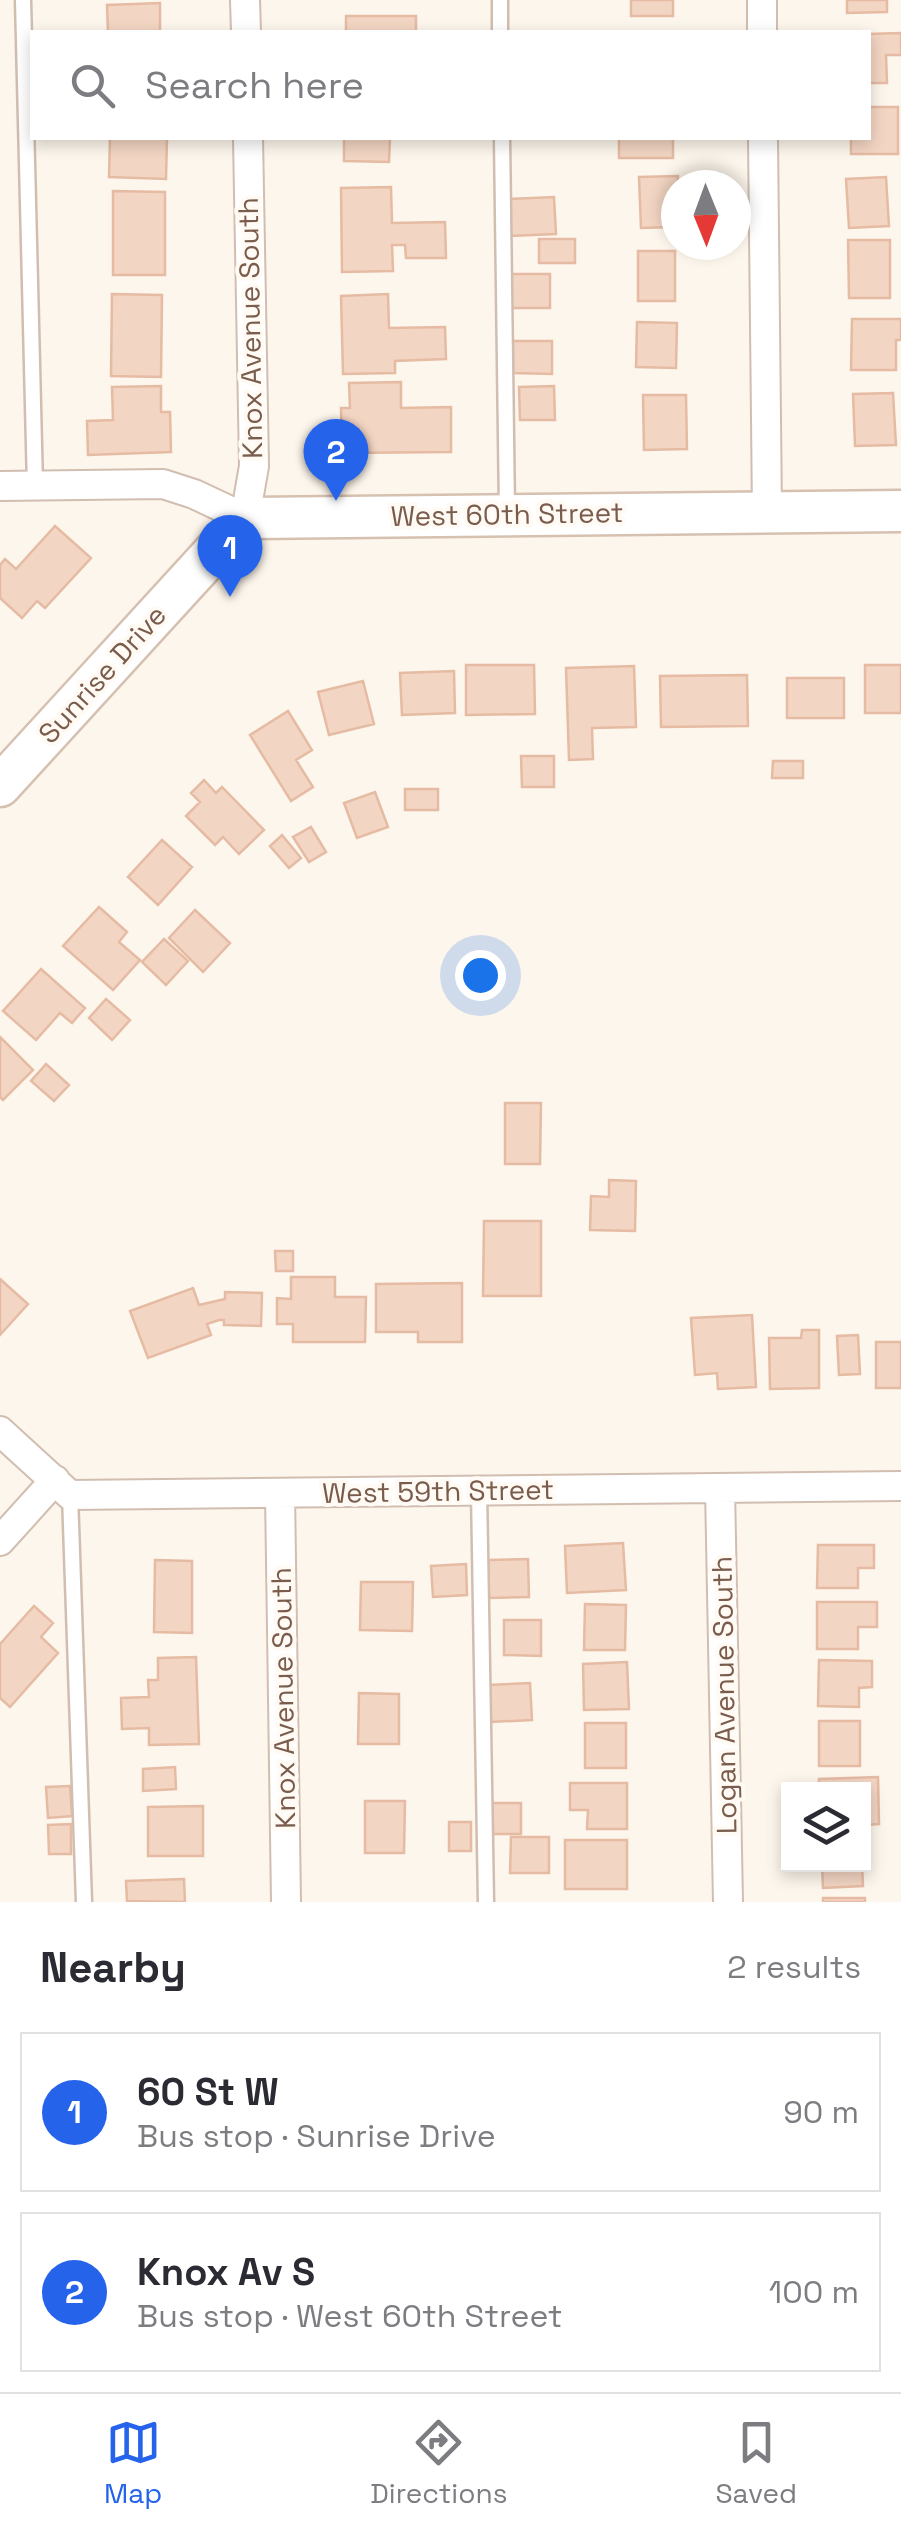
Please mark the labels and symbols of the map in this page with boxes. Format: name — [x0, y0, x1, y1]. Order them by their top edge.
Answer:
north arrow — [661, 170, 751, 260]
street label: Knox Avenue South — [230, 197, 270, 459]
pin: 2 — [304, 418, 368, 501]
street label: West 60th Street — [390, 494, 624, 534]
pin: 1 — [198, 514, 262, 597]
street label: Sunrise Drive — [30, 597, 174, 751]
your location — [455, 950, 506, 1001]
street label: West 59th Street — [322, 1471, 554, 1511]
street label: Logan Avenue South — [704, 1556, 744, 1834]
street label: Knox Avenue South — [263, 1567, 303, 1829]

